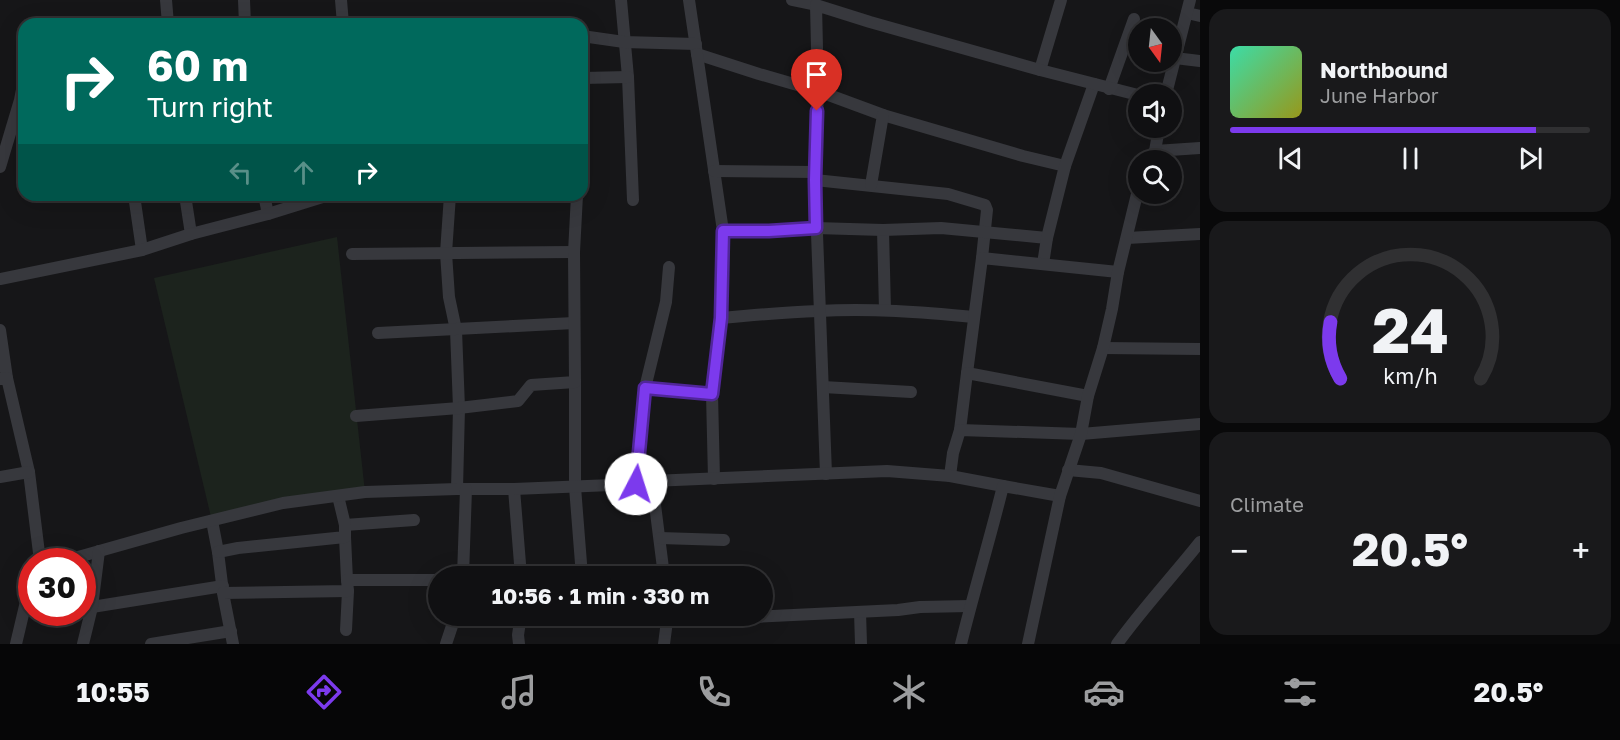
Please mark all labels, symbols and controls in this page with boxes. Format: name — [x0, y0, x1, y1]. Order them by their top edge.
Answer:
north arrow — [1128, 18, 1182, 72]
map controls — [1128, 18, 1182, 204]
text: 60 m — [147, 40, 248, 90]
icon: right — [48, 42, 126, 120]
pin — [791, 49, 842, 111]
text: Northbound — [1320, 56, 1448, 83]
icon: arrive — [800, 58, 833, 91]
text: June Harbor — [1320, 83, 1439, 107]
button: sound — [1128, 84, 1182, 138]
text: Turn right — [147, 91, 273, 123]
icon: previous — [1274, 142, 1307, 175]
icon: pause — [1394, 142, 1427, 175]
icon: next — [1514, 142, 1547, 175]
button: search — [1128, 150, 1182, 204]
icon: left — [224, 156, 257, 189]
icon: ahead — [287, 156, 320, 189]
icon: right — [350, 156, 383, 189]
text: 24 — [1371, 292, 1449, 367]
text: km/h — [1383, 363, 1437, 389]
position arrow — [604, 452, 668, 516]
text: Climate — [1230, 492, 1304, 516]
text: 20.5° — [1352, 522, 1468, 576]
text: − — [1230, 531, 1248, 570]
text: + — [1572, 531, 1590, 570]
speed limit sign: 30 — [18, 548, 96, 626]
text: 10:56 · 1 min · 330 m — [492, 582, 709, 609]
icon: directions — [303, 671, 345, 713]
icon: music — [498, 671, 540, 713]
icon: phone — [693, 671, 735, 713]
icon: climate — [888, 671, 930, 713]
icon: car — [1083, 671, 1125, 713]
icon: filters — [1279, 671, 1321, 713]
text: 10:55 — [77, 676, 150, 708]
text: 20.5° — [1474, 676, 1543, 708]

